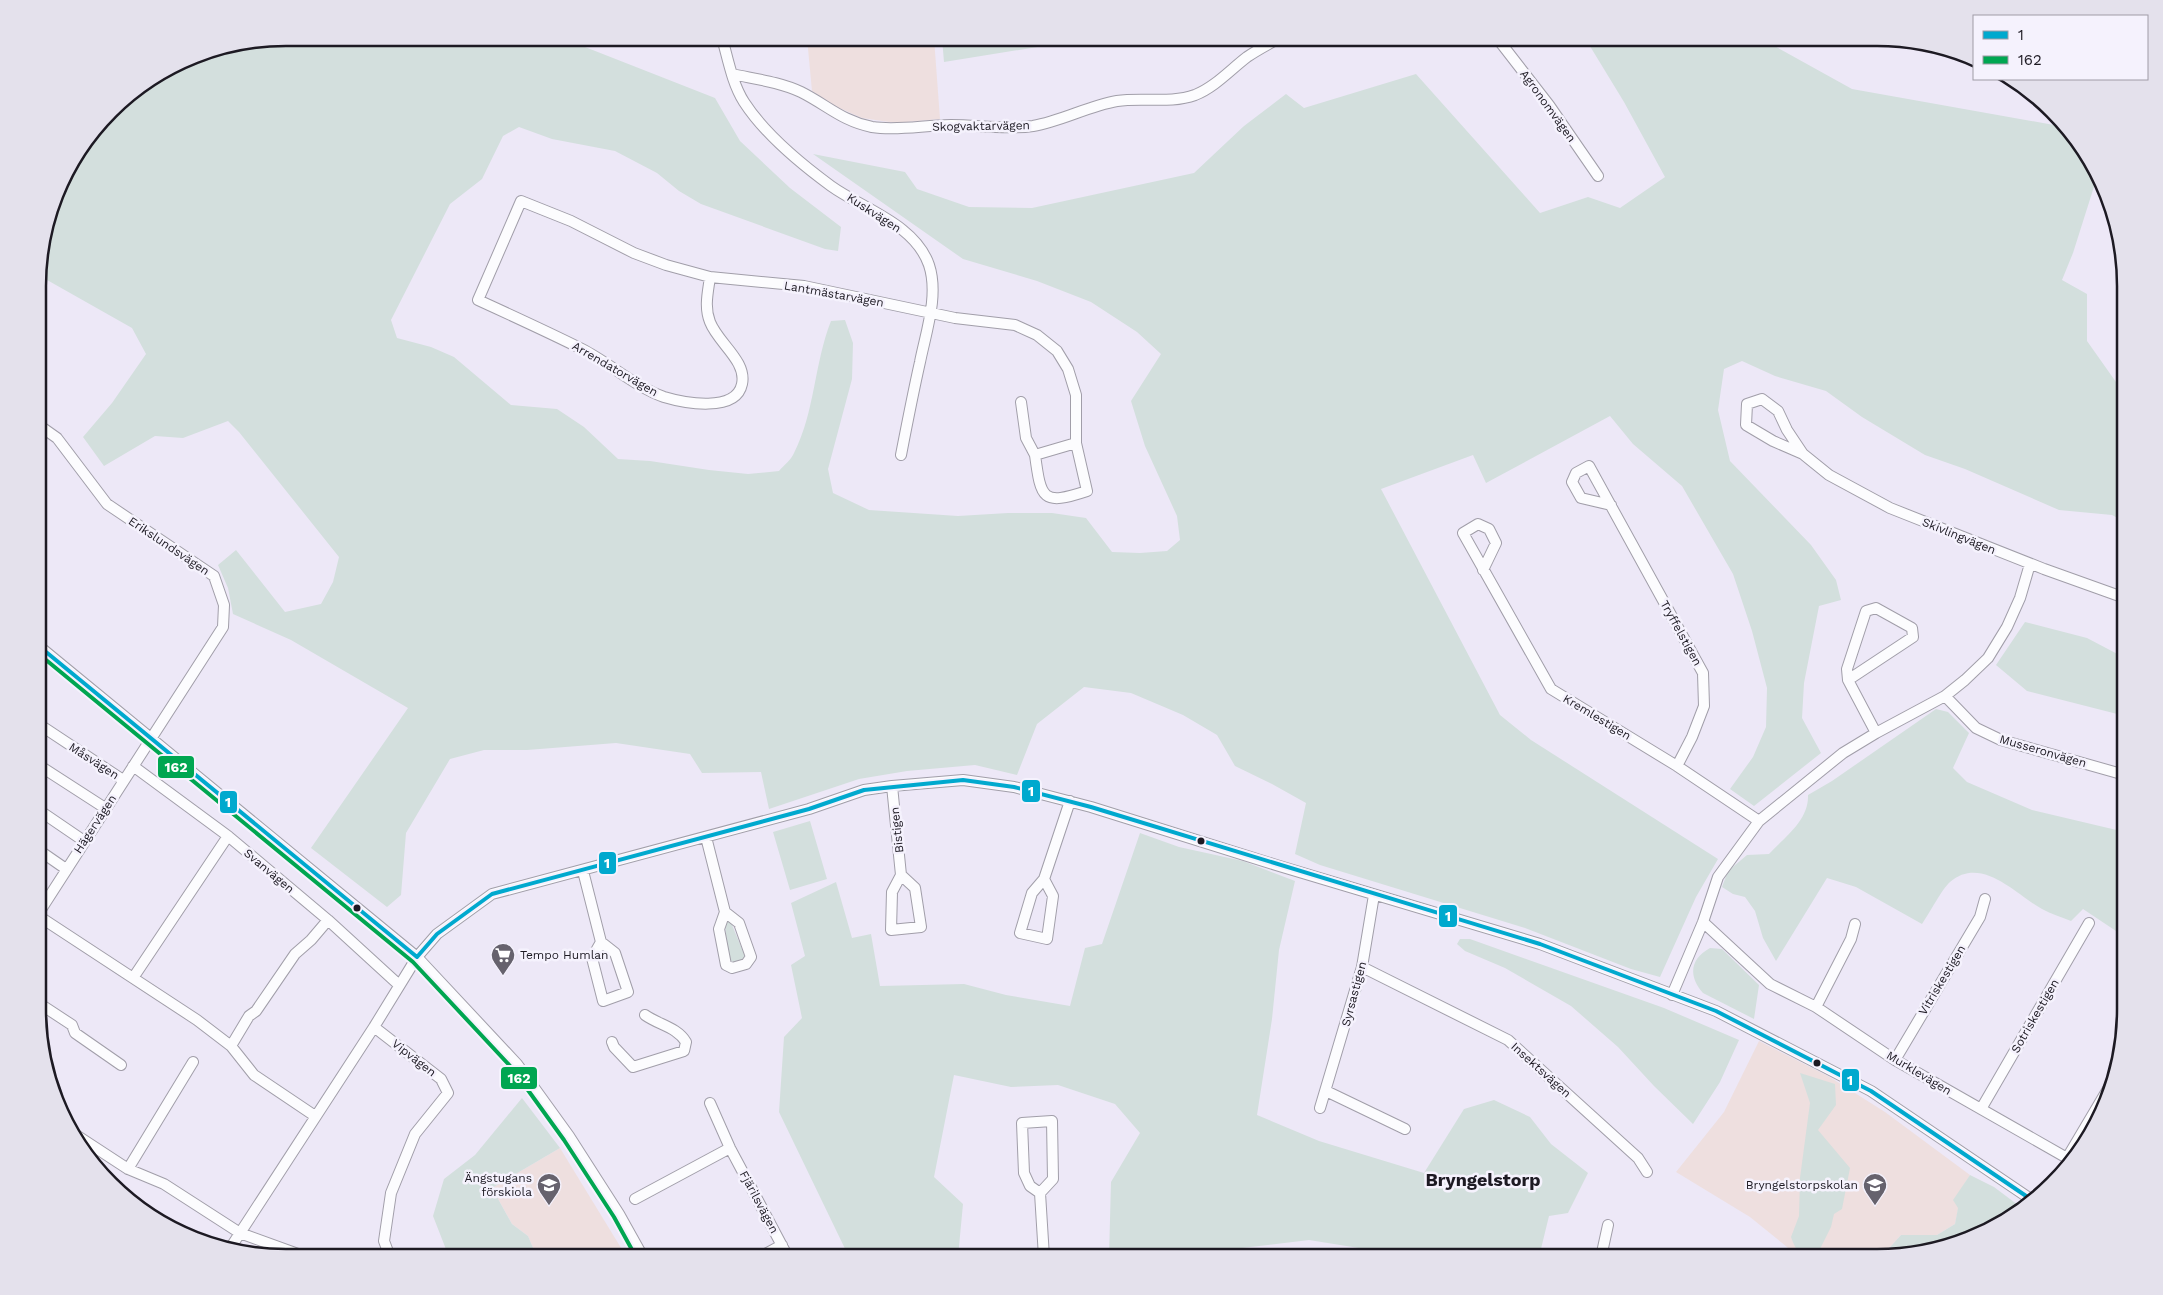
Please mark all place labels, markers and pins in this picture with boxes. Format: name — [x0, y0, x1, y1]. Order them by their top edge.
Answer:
unlabelled marker — [1196, 836, 1206, 846]
unlabelled marker — [352, 903, 362, 913]
supermarket icon: Tempo Humlan — [490, 942, 516, 976]
place label: Tempo Humlan — [520, 948, 609, 962]
unlabelled marker — [1812, 1058, 1822, 1068]
place label: Ängstugans förskiola — [465, 1171, 532, 1199]
school or university icon: Ängstugans förskiola — [536, 1172, 562, 1206]
school or university icon: Bryngelstorpskolan — [1862, 1172, 1888, 1206]
place label: Bryngelstorpskolan — [1746, 1178, 1858, 1192]

